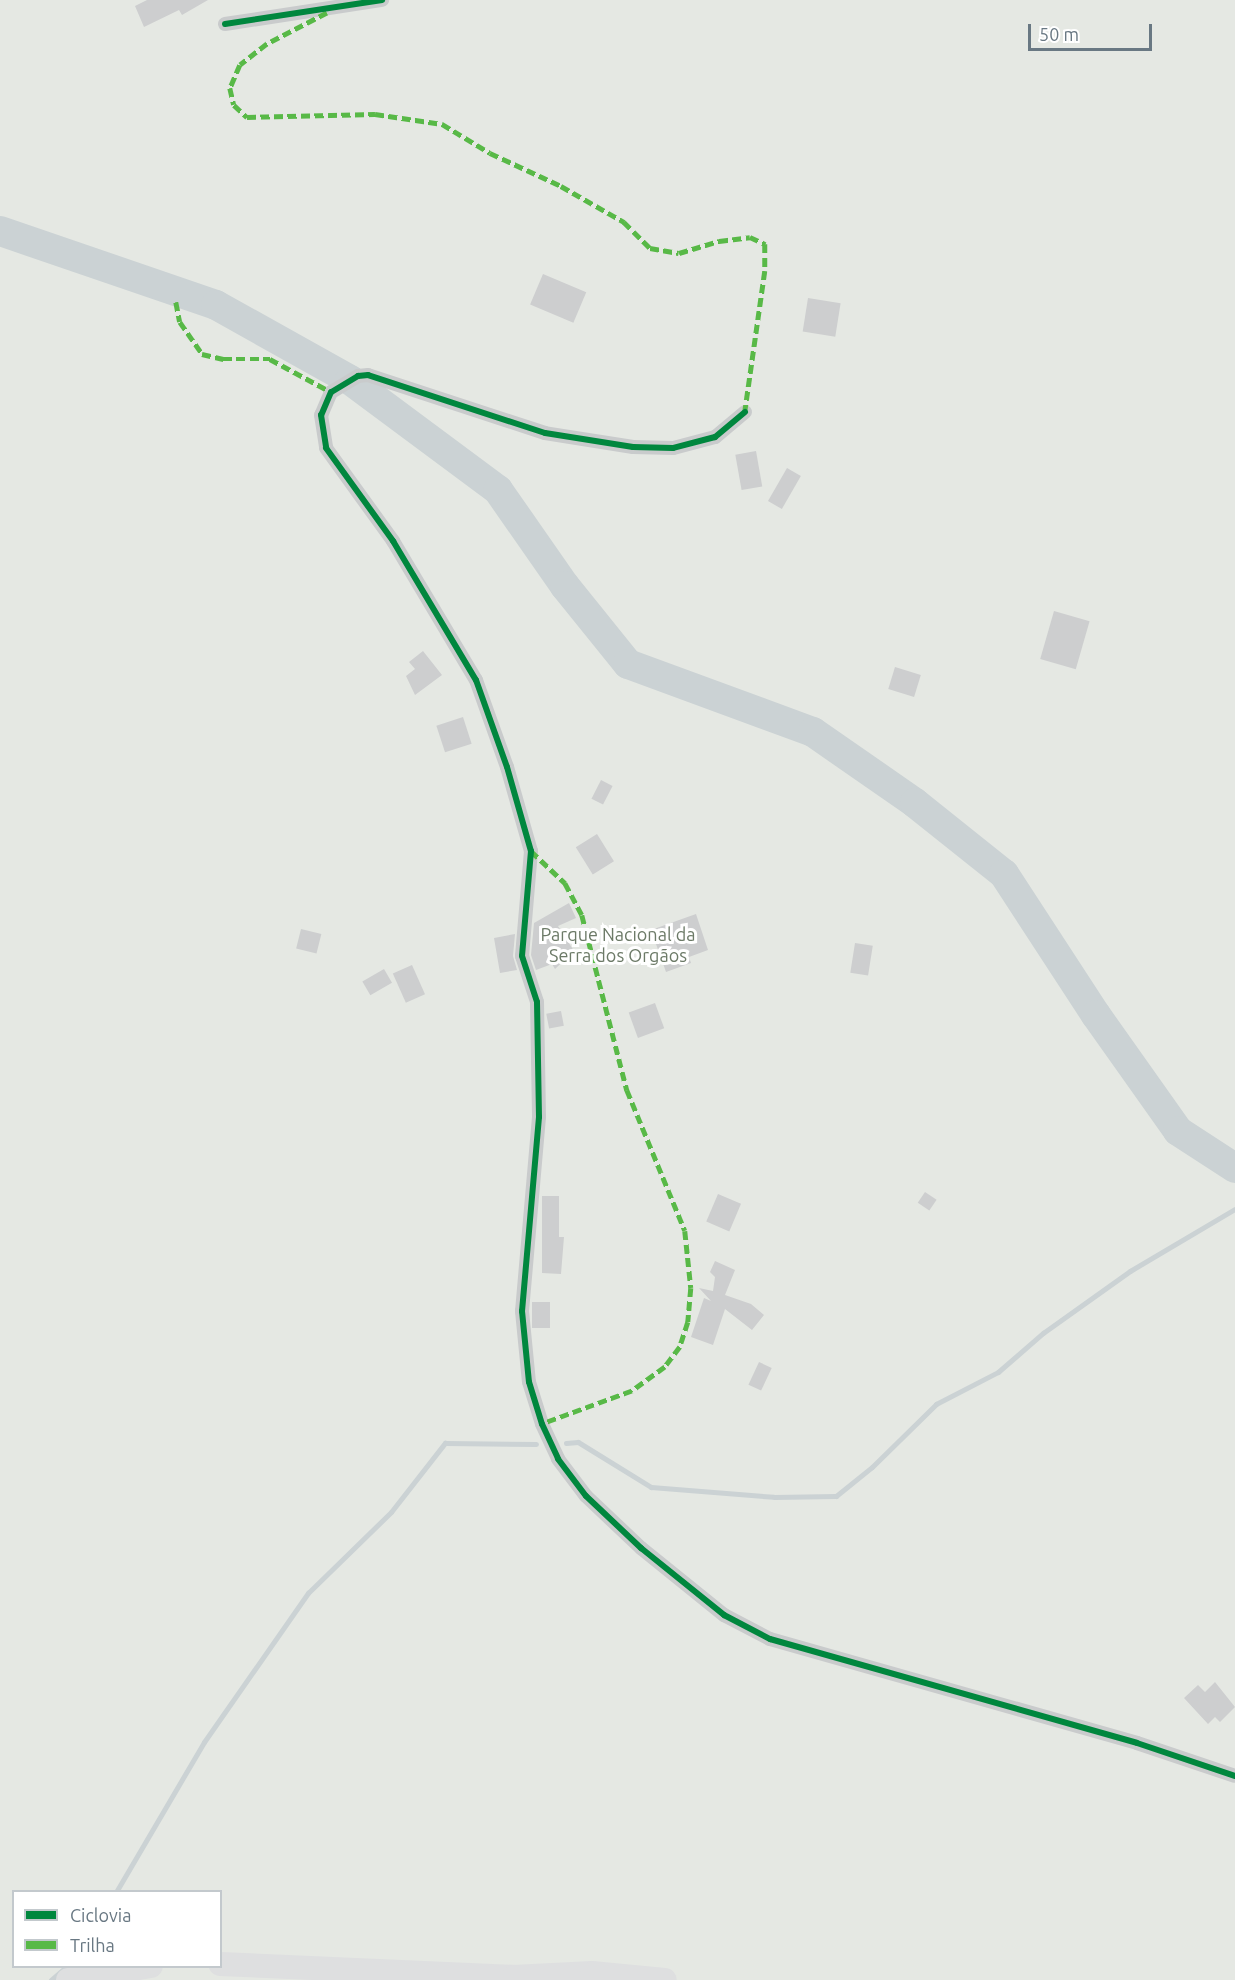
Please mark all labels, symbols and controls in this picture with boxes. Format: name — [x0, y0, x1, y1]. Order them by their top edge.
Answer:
scale bar — [1031, 12, 1156, 50]
text: 50 m — [1039, 24, 1079, 44]
park label: Parque Nacional da Serra dos Orgãos — [540, 924, 696, 966]
legend — [12, 1890, 222, 1968]
text: Ciclovia — [70, 1905, 131, 1925]
text: Trilha — [70, 1935, 115, 1955]

